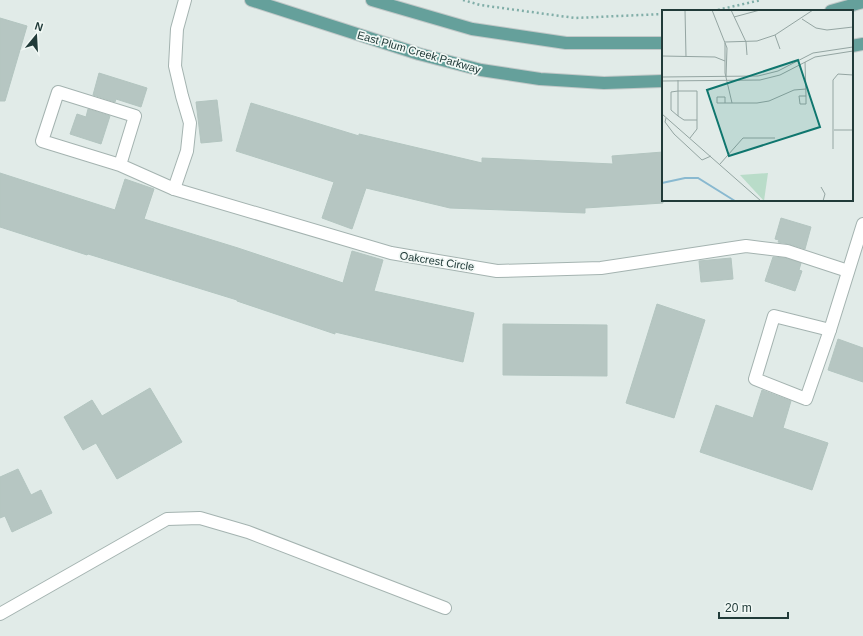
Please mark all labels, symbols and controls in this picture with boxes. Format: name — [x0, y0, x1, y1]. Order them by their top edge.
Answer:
inset map — [662, 10, 853, 201]
north arrow — [16, 16, 56, 56]
text: N — [33, 20, 45, 33]
street label: East Plum Creek Parkway — [356, 29, 483, 76]
street label: Oakcrest Circle — [399, 249, 475, 273]
scale bar — [719, 594, 788, 620]
text: 20 m — [725, 601, 752, 615]

